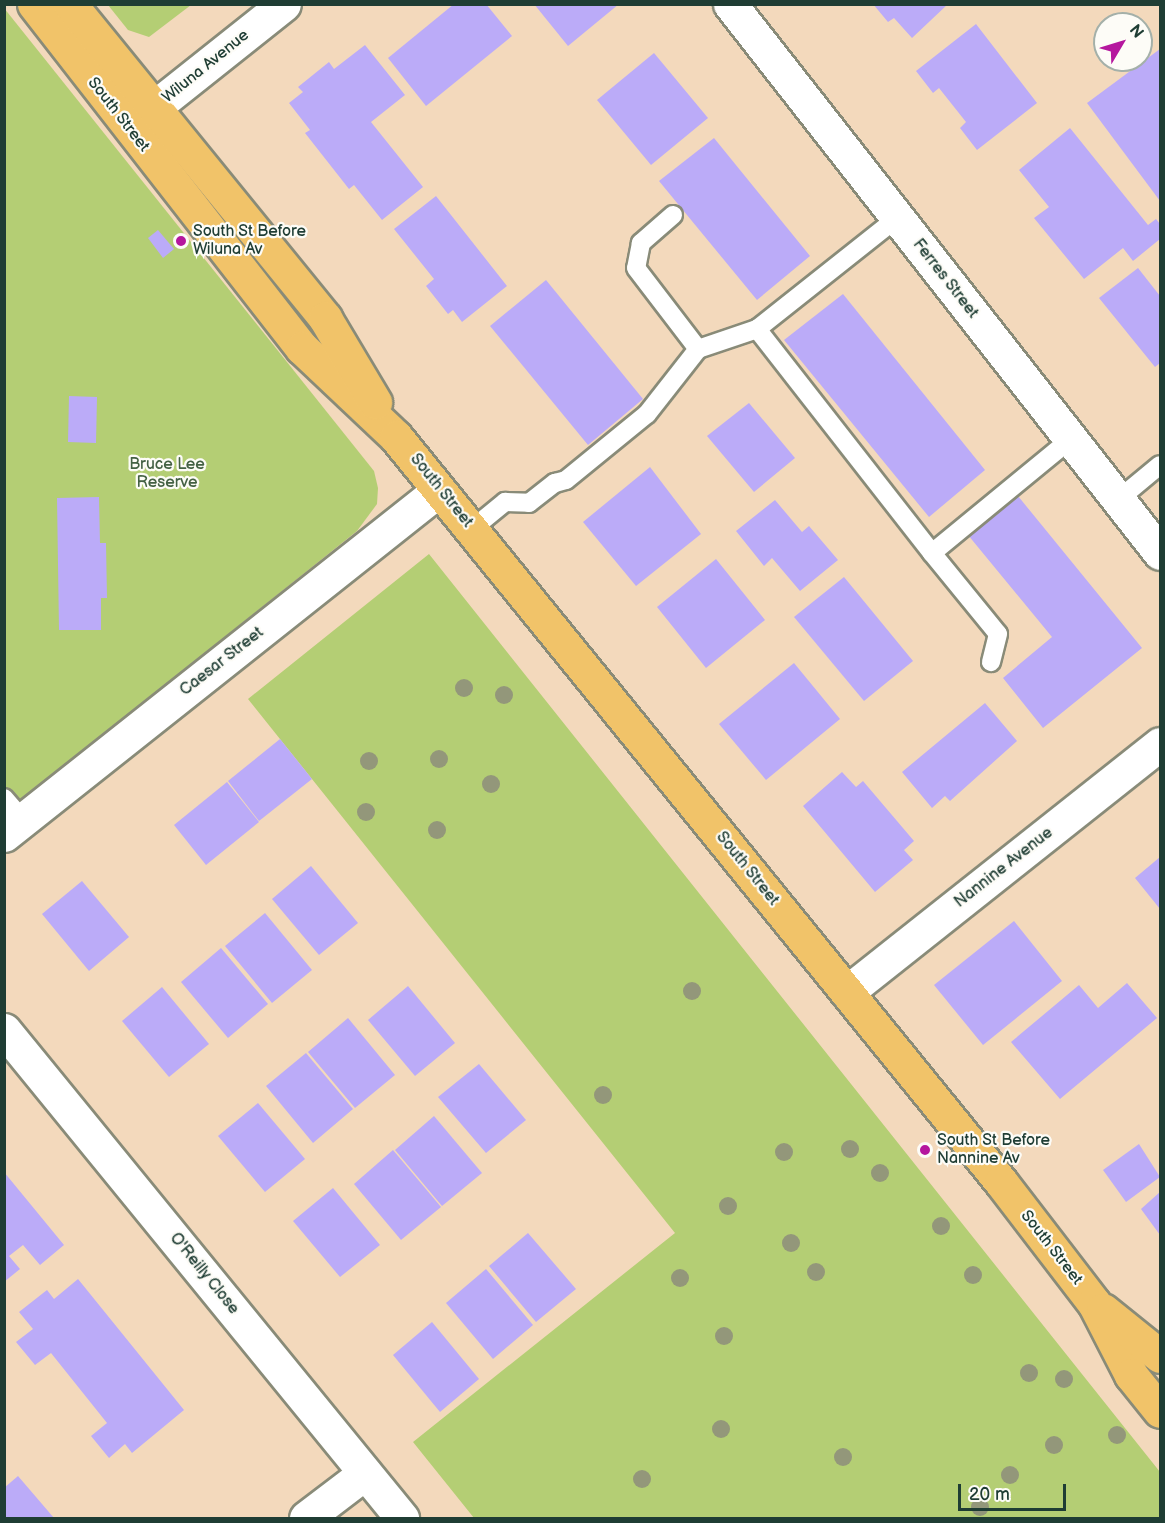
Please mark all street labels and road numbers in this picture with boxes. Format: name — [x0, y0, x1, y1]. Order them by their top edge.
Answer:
street label: Wiluna Avenue — [159, 26, 253, 108]
street label: South Street — [83, 74, 153, 156]
street label: Ferres Street — [908, 235, 982, 323]
street label: South Street — [405, 450, 477, 532]
street label: Caesar Street — [176, 623, 268, 701]
street label: Nannine Avenue — [951, 824, 1057, 912]
street label: South Street — [711, 828, 783, 910]
street label: South Street — [1016, 1207, 1086, 1289]
street label: O'Reilly Close — [165, 1229, 243, 1319]

